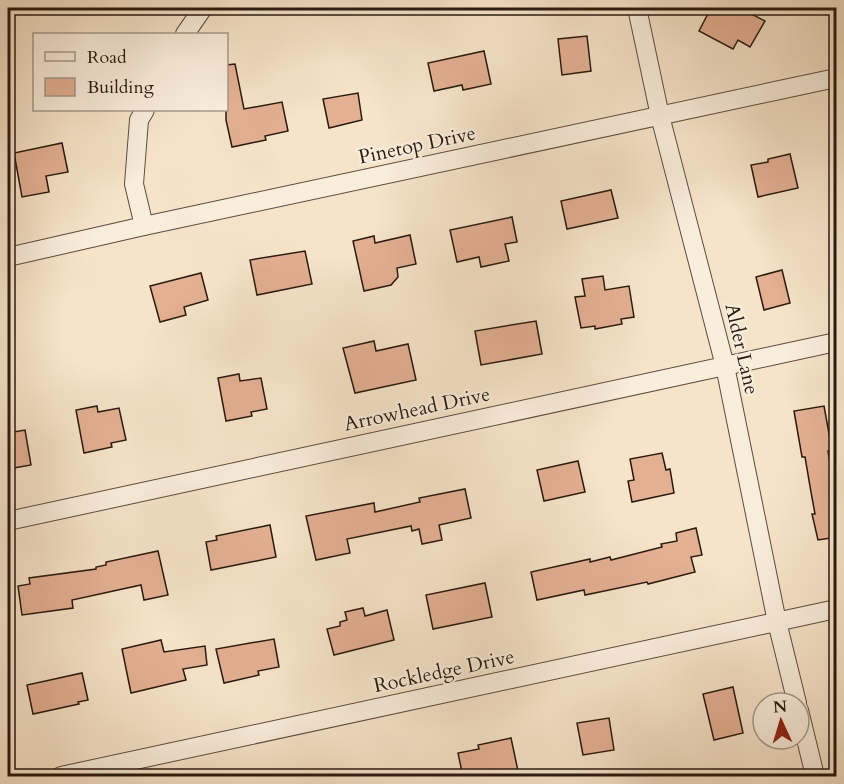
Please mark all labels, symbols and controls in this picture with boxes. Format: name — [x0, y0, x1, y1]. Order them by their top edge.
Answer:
legend — [33, 33, 228, 111]
text: Road — [87, 45, 127, 70]
text: Building — [87, 75, 155, 100]
street label: Pinetop Drive — [356, 119, 478, 171]
street label: Alder Lane — [718, 301, 766, 397]
street label: Arrowhead Drive — [341, 380, 493, 438]
street label: Rockledge Drive — [371, 643, 517, 699]
north arrow — [751, 691, 811, 751]
text: N — [772, 696, 788, 718]

